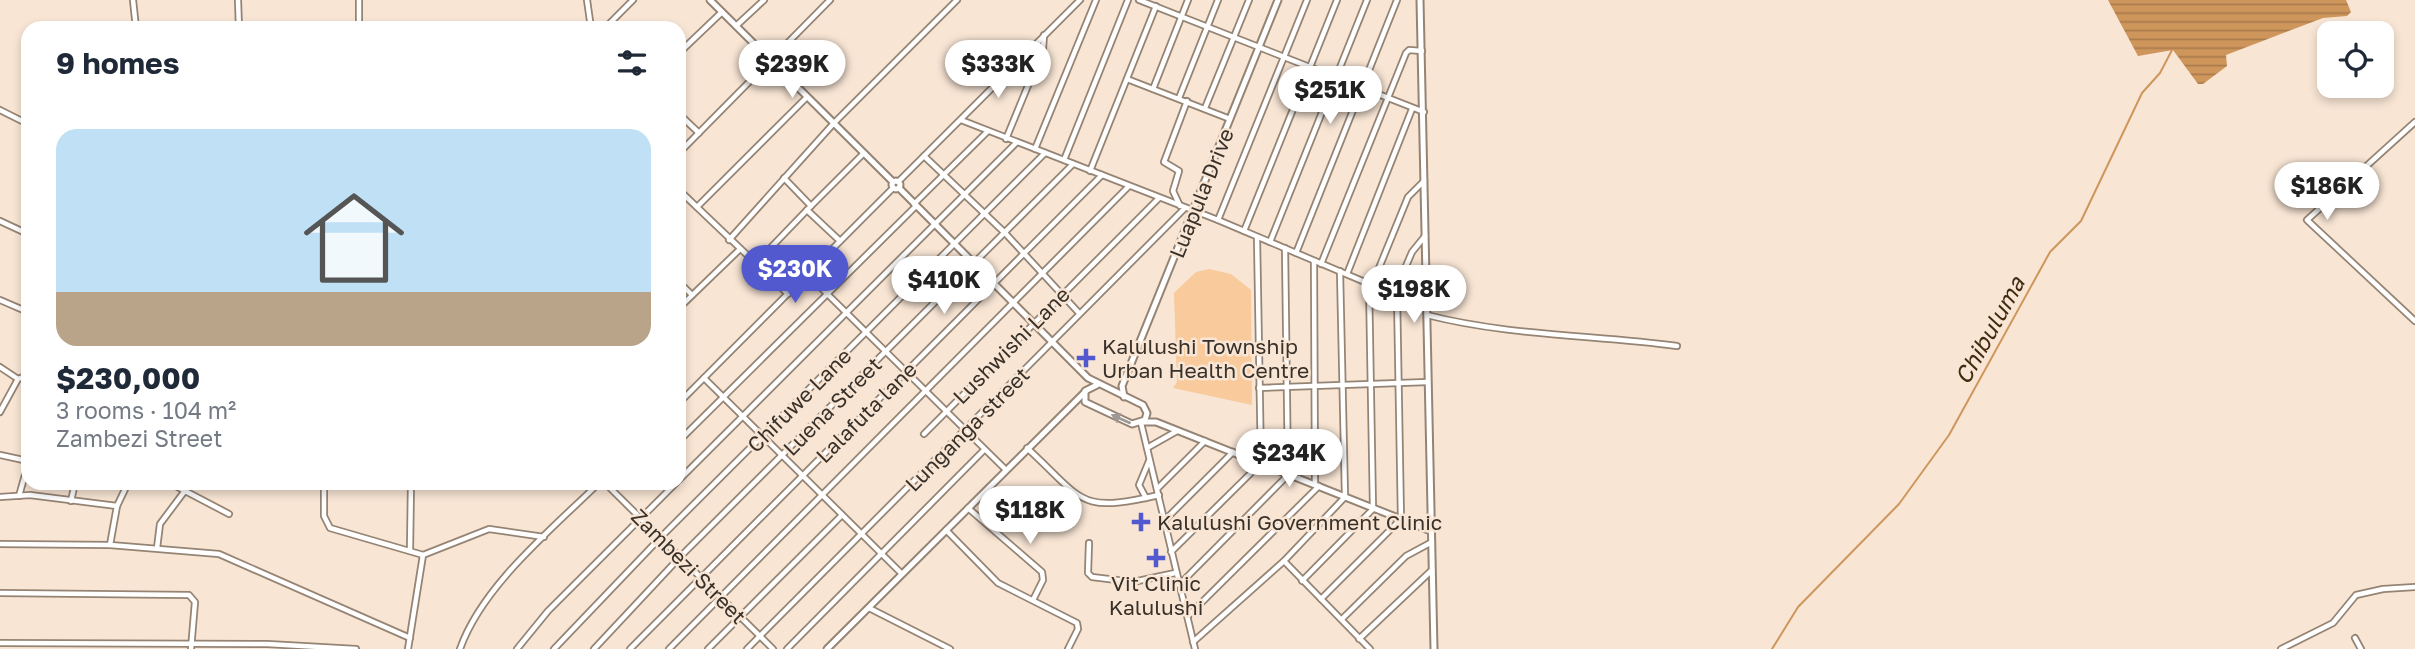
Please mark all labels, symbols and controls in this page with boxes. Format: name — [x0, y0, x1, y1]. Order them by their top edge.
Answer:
map controls — [2317, 21, 2394, 98]
button: locate — [2317, 21, 2394, 98]
pin: $239K — [743, 41, 841, 100]
pin: $333K — [949, 41, 1047, 100]
icon: filters — [613, 44, 651, 82]
text: 9 homes — [56, 45, 179, 81]
text: $239K — [755, 49, 829, 77]
text: $333K — [961, 49, 1035, 77]
pin: $251K — [1281, 66, 1379, 126]
text: $251K — [1294, 75, 1366, 103]
street label: Luapula Drive — [1163, 124, 1239, 262]
pin: $186K — [2278, 162, 2376, 222]
text: $186K — [2290, 171, 2364, 199]
icon: home — [291, 175, 417, 301]
pin: $230K — [746, 246, 844, 305]
text: $230K — [757, 254, 833, 282]
pin: $410K — [895, 256, 993, 316]
text: $410K — [907, 265, 981, 293]
pin: $198K — [1365, 266, 1463, 325]
water label: Chibuluma — [1948, 270, 2030, 389]
text: $198K — [1377, 274, 1451, 302]
street label: Lushwishi Lane — [947, 281, 1075, 409]
place label: Kalulushi Township Urban Health Centre — [1102, 333, 1309, 383]
street label: Chifuwe Lane — [742, 343, 856, 457]
marker: Kalulushi Township Urban Health Centre — [1076, 348, 1096, 368]
street label: Luena Street — [777, 351, 887, 461]
street label: Lalafuta lane — [810, 356, 922, 468]
text: $230,000 — [56, 360, 200, 396]
street label: Lunganga street — [899, 361, 1035, 497]
text: 3 rooms · 104 m² — [56, 396, 236, 424]
one-way arrow — [1111, 413, 1131, 425]
text: Zambezi Street — [56, 424, 222, 452]
pin: $234K — [1240, 430, 1338, 489]
text: $234K — [1252, 438, 1326, 466]
pin: $118K — [981, 486, 1079, 546]
text: $118K — [995, 495, 1065, 523]
street label: Zambezi Street — [626, 503, 752, 629]
place label: Kalulushi Government Clinic — [1157, 509, 1442, 535]
marker: Kalulushi Government Clinic — [1131, 512, 1151, 532]
marker: Vit Clinic Kalulushi — [1146, 548, 1166, 568]
place label: Vit Clinic Kalulushi — [1109, 570, 1203, 620]

